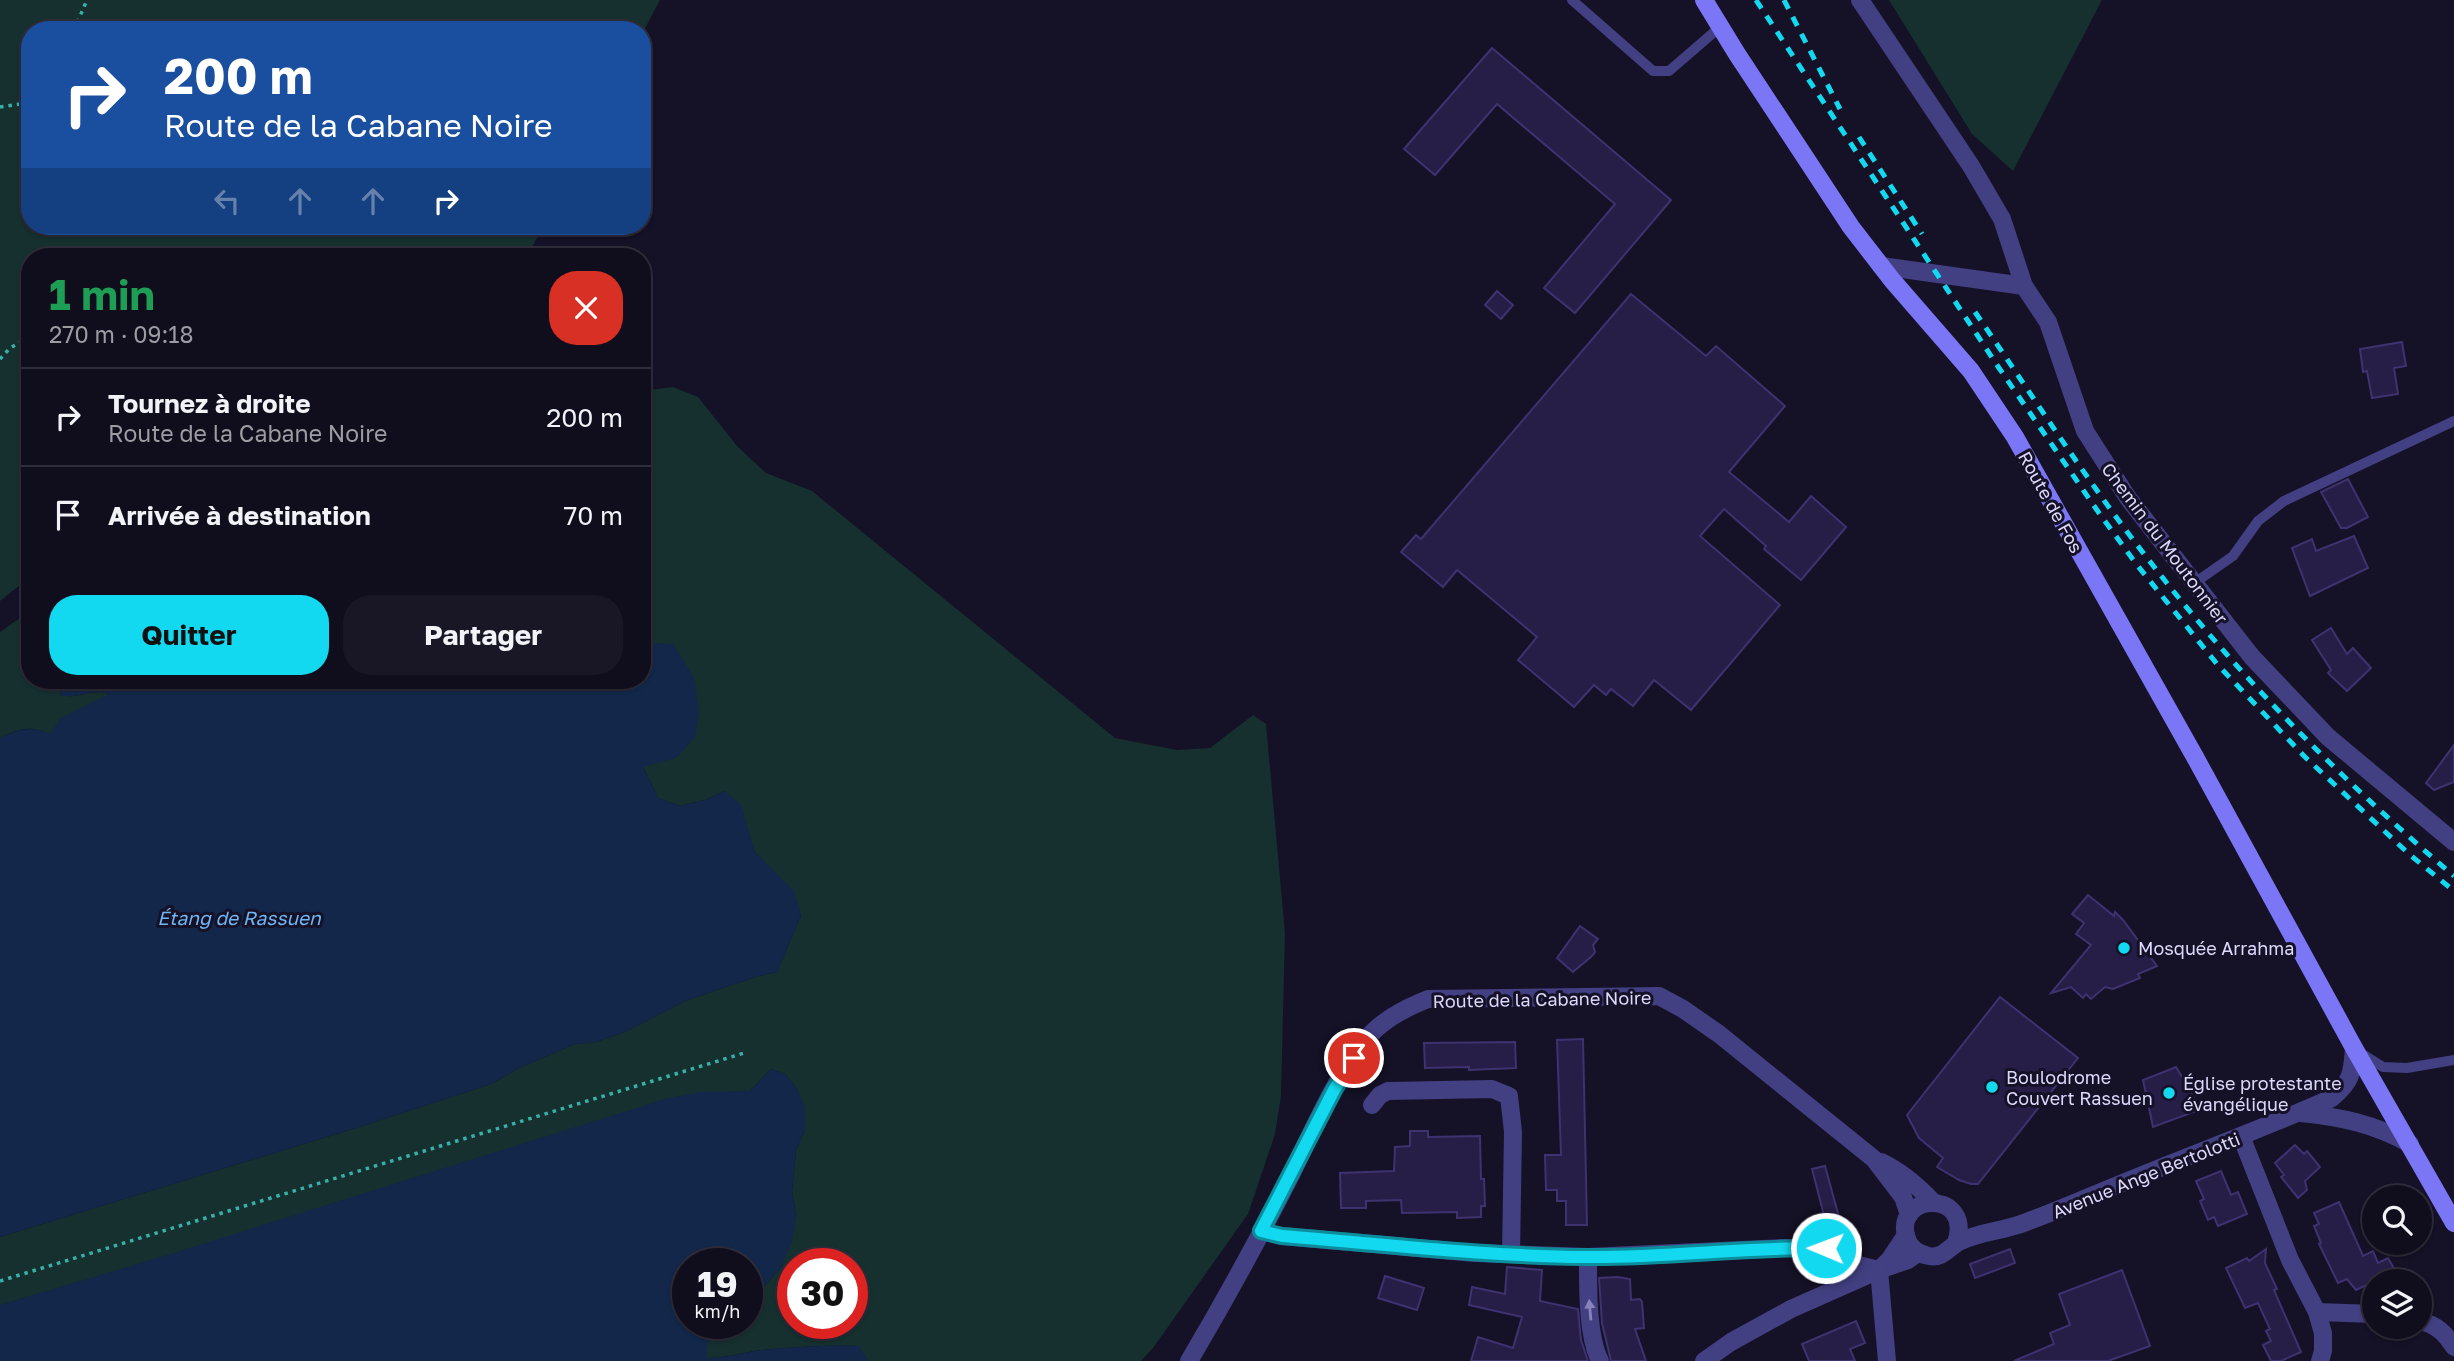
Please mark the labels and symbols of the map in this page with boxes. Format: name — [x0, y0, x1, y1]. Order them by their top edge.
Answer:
street label: Route de Fos — [2014, 447, 2088, 557]
street label: Chemin du Moutonnier — [2097, 458, 2233, 628]
water label: Étang de Rassuen — [157, 906, 322, 929]
place label: Mosquée Arrahma — [2138, 937, 2294, 959]
marker: Mosquée Arrahma — [2116, 940, 2132, 956]
street label: Route de la Cabane Noire — [1433, 986, 1651, 1012]
pin — [1324, 1028, 1384, 1088]
place label: Boulodrome Couvert Rassuen — [2006, 1066, 2153, 1109]
place label: Église protestante évangélique — [2183, 1072, 2342, 1115]
marker: Boulodrome Couvert Rassuen — [1984, 1079, 2000, 1095]
marker: Église protestante évangélique — [2161, 1085, 2177, 1101]
street label: Avenue Ange Bertolotti — [2049, 1127, 2243, 1223]
position arrow — [1789, 1211, 1863, 1285]
speed limit sign: 30 — [777, 1248, 868, 1339]
one-way arrow — [1584, 1298, 1595, 1320]

